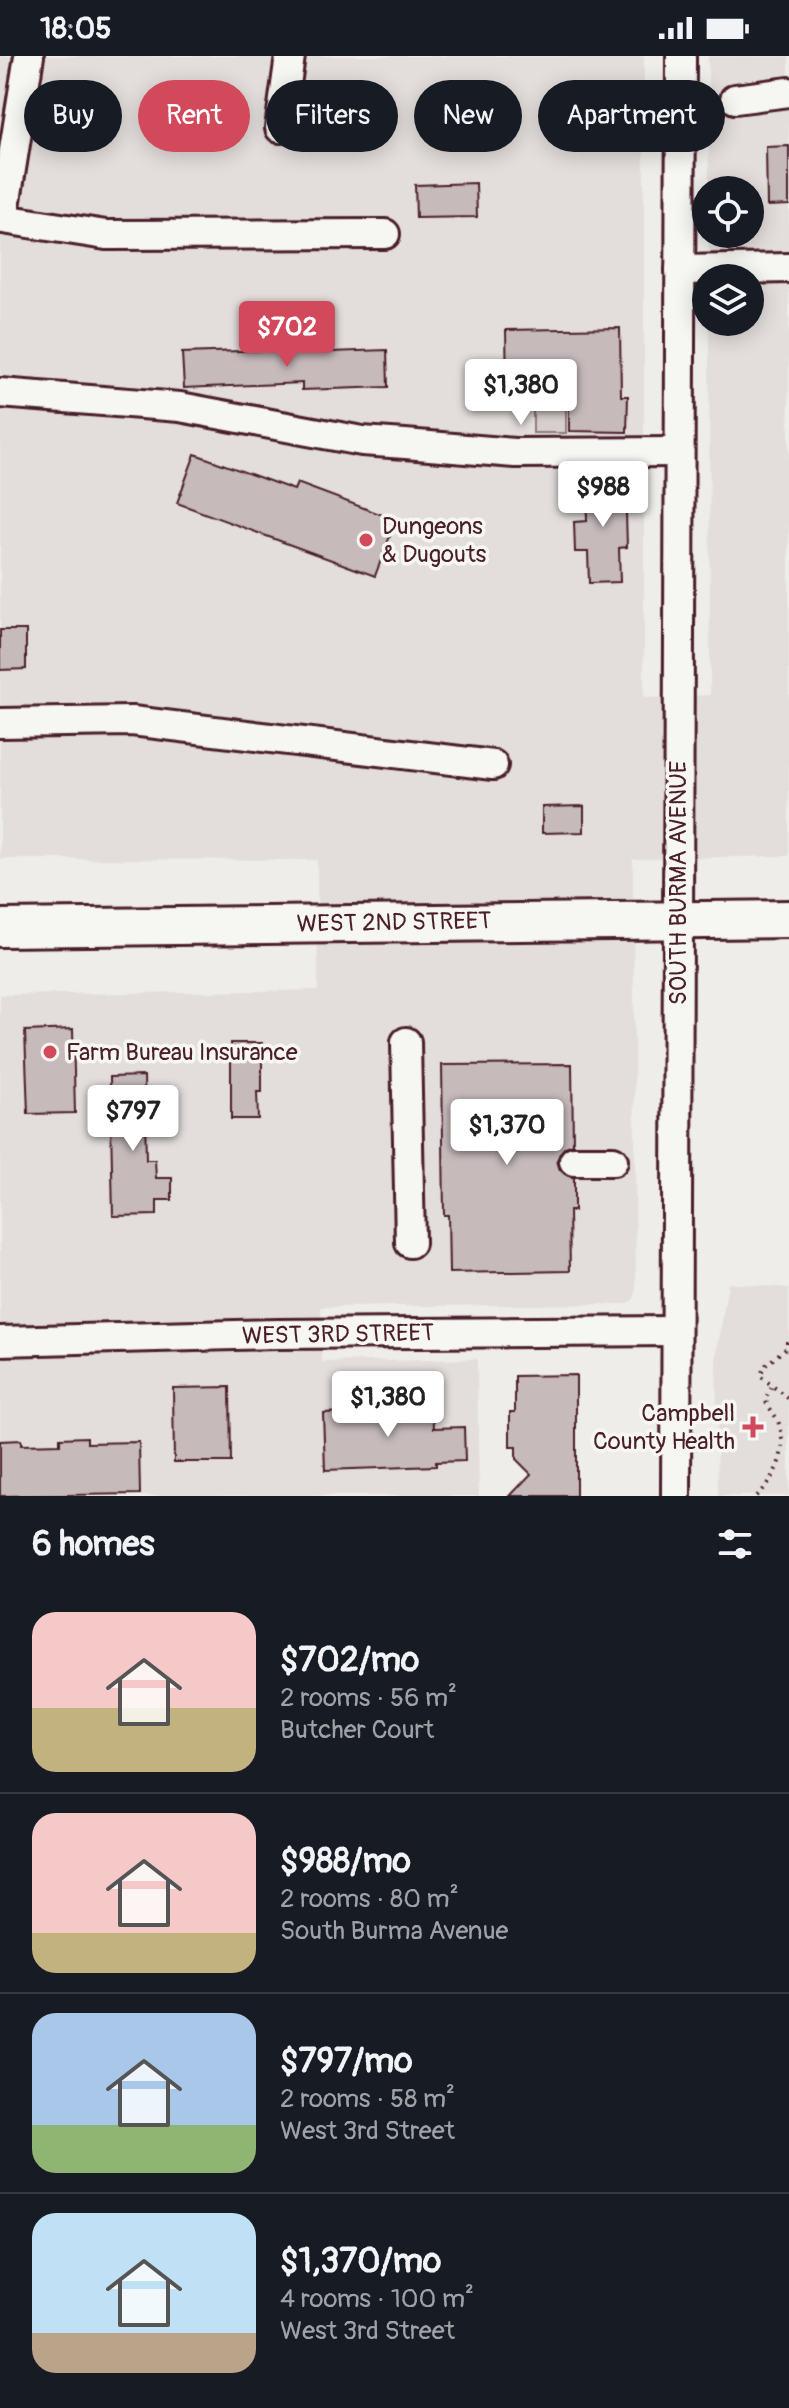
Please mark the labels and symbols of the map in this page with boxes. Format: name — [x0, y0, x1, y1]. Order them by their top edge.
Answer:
pin: $702 — [240, 301, 334, 369]
pin: $1,380 — [456, 359, 586, 427]
pin: $988 — [556, 461, 650, 529]
place label: Dungeons & Dugouts — [382, 512, 487, 569]
marker: Dungeons & Dugouts — [357, 531, 375, 549]
street label: SOUTH BURMA AVENUE — [664, 761, 693, 1005]
street label: WEST 2ND STREET — [296, 906, 492, 939]
place label: Farm Bureau Insurance — [66, 1038, 298, 1067]
marker: Farm Bureau Insurance — [41, 1043, 59, 1061]
pin: $797 — [86, 1085, 180, 1153]
pin: $1,370 — [442, 1099, 572, 1167]
street label: WEST 3RD STREET — [242, 1318, 435, 1351]
pin: $1,380 — [323, 1371, 453, 1439]
place label: Campbell County Health — [593, 1399, 735, 1456]
marker: Campbell County Health — [742, 1416, 764, 1438]

